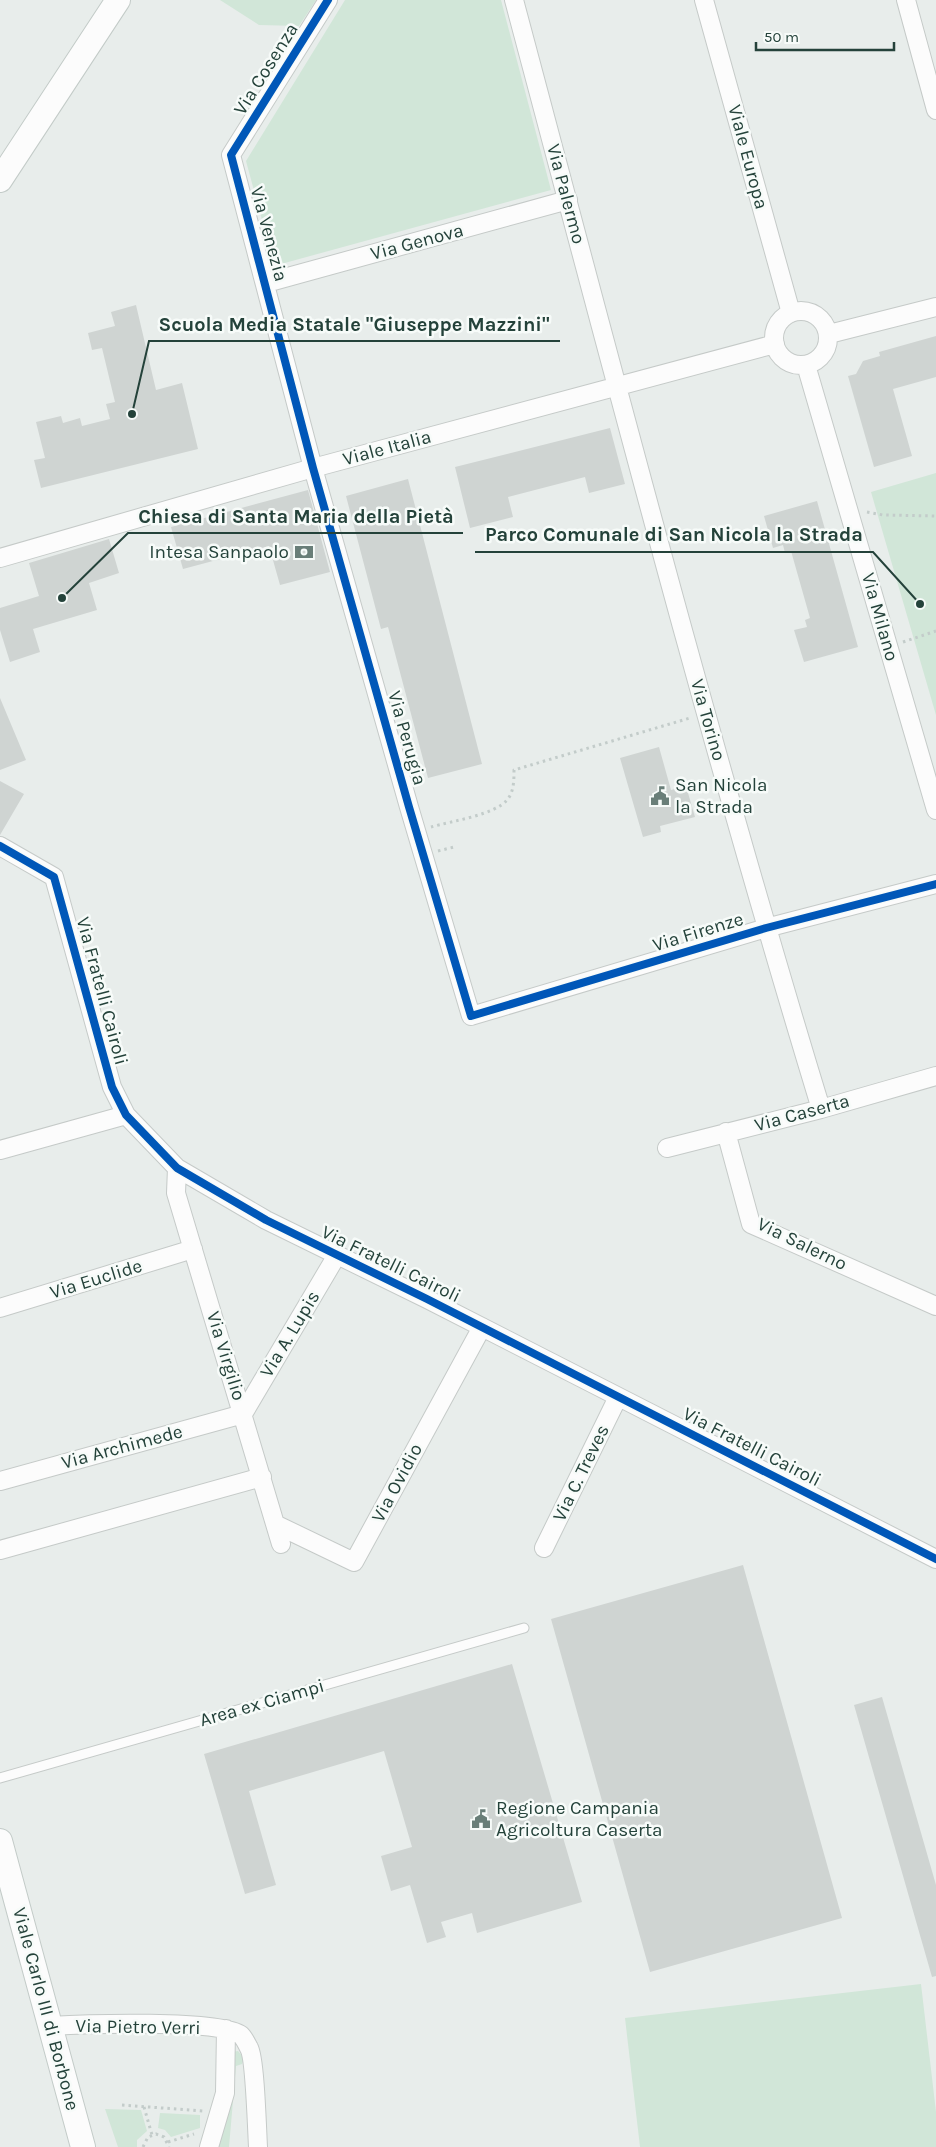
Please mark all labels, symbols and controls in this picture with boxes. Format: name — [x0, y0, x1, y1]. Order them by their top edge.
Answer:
street label: Via Cosenza — [229, 19, 303, 119]
scale bar — [756, 20, 894, 52]
text: 50 m — [764, 28, 799, 46]
street label: Viale Europa — [723, 102, 773, 212]
street label: Via Palermo — [542, 142, 590, 246]
street label: Via Venezia — [246, 184, 292, 284]
street label: Via Genova — [368, 219, 466, 265]
callout: Scuola Media Statale "Giuseppe Mazzini" — [149, 306, 560, 341]
text: Scuola Media Statale "Giuseppe Mazzini" — [158, 313, 550, 336]
street label: Viale Italia — [340, 426, 434, 470]
callout: Chiesa di Santa Maria della Pietà — [128, 498, 463, 533]
text: Chiesa di Santa Maria della Pietà — [138, 505, 454, 528]
callout: Parco Comunale di San Nicola la Strada — [475, 517, 873, 552]
text: Parco Comunale di San Nicola la Strada — [485, 523, 863, 546]
place label: Intesa Sanpaolo — [149, 541, 289, 563]
bank icon: Intesa Sanpaolo — [293, 541, 315, 563]
street label: Via Milano — [857, 570, 903, 664]
street label: Via Torino — [686, 677, 730, 763]
street label: Via Perugia — [383, 688, 431, 788]
place label: San Nicola la Strada — [675, 774, 768, 818]
public building icon: San Nicola la Strada — [649, 785, 671, 807]
street label: Via Firenze — [650, 908, 746, 956]
street label: Via Fratelli Cairoli — [72, 915, 132, 1067]
street label: Via Caserta — [752, 1090, 852, 1136]
street label: Via Salerno — [754, 1213, 850, 1275]
street label: Via Fratelli Cairoli — [318, 1221, 464, 1307]
street label: Via Euclide — [47, 1255, 145, 1303]
street label: Via A. Lupis — [256, 1287, 324, 1381]
street label: Via Virgilio — [202, 1309, 250, 1403]
street label: Via Fratelli Cairoli — [679, 1403, 825, 1491]
street label: Via Archimede — [59, 1420, 185, 1474]
street label: Via C. Treves — [548, 1421, 614, 1525]
street label: Via Ovidio — [367, 1440, 427, 1526]
street label: Area ex Ciampi — [197, 1675, 327, 1731]
place label: Regione Campania Agricoltura Caserta — [496, 1797, 663, 1841]
public building icon: Regione Campania Agricoltura Caserta — [470, 1808, 492, 1830]
street label: Viale Carlo III di Borbone — [8, 1905, 84, 2113]
street label: Via Pietro Verri — [75, 2015, 201, 2039]

